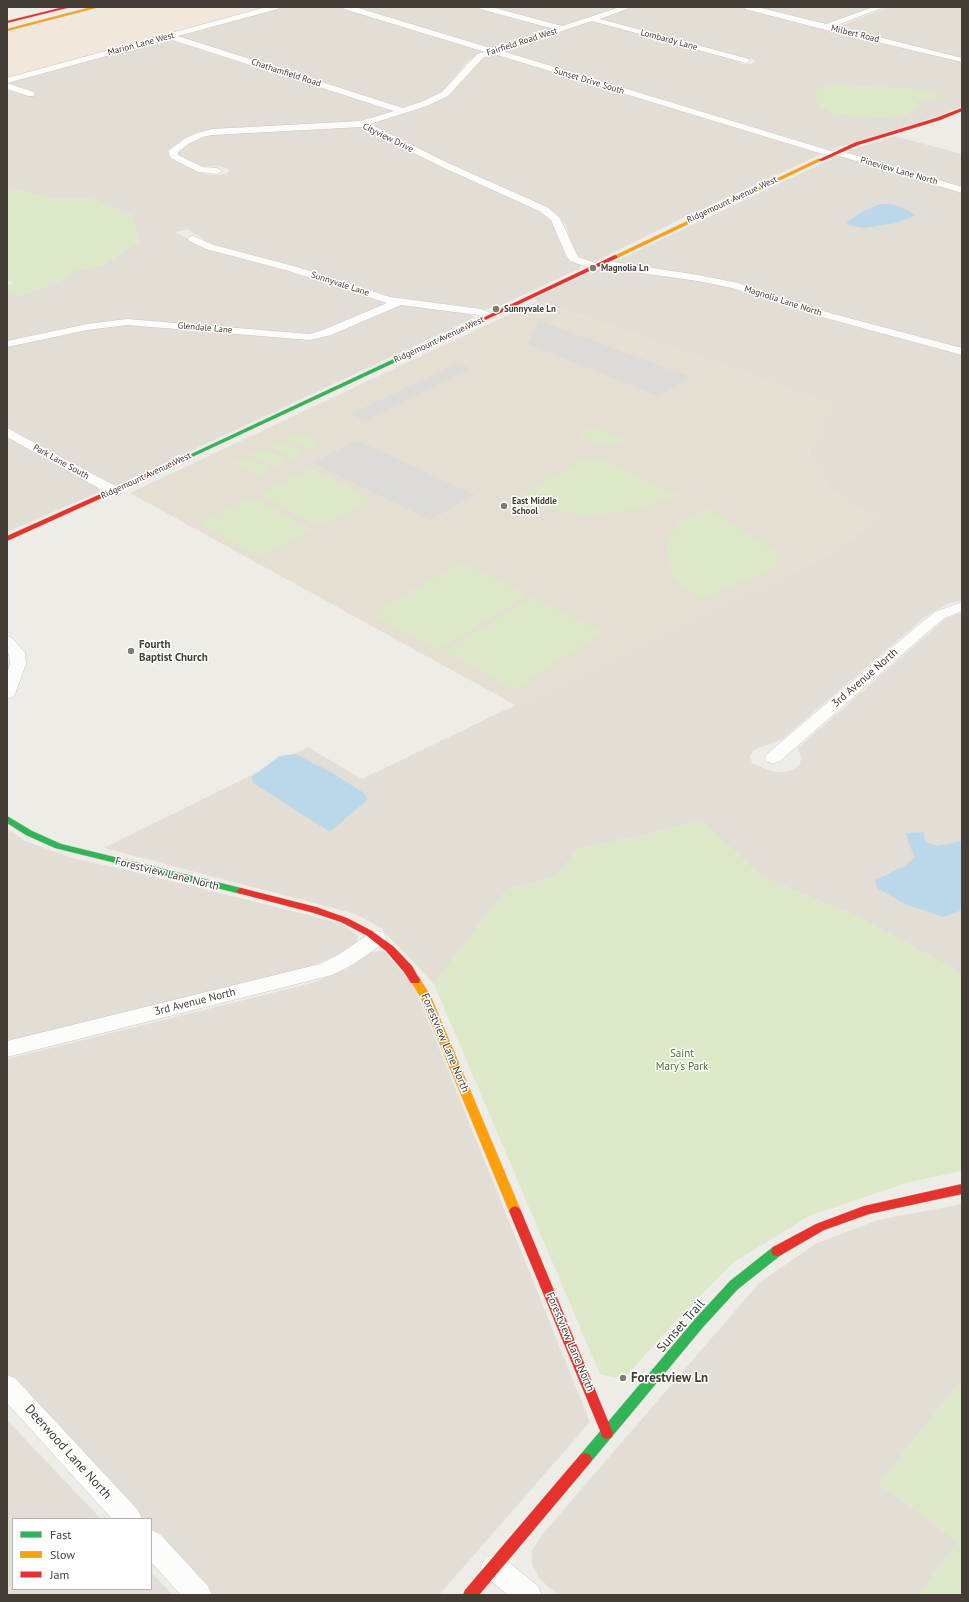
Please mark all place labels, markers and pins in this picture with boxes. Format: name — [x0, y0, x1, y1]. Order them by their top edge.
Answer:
marker: Magnolia Ln — [588, 263, 598, 273]
place label: Magnolia Ln — [601, 263, 649, 273]
marker: Sunnyvale Ln — [491, 304, 501, 314]
place label: Sunnyvale Ln — [504, 304, 556, 314]
place label: East Middle School — [512, 496, 557, 517]
marker: East Middle School — [499, 501, 509, 511]
place label: Fourth Baptist Church — [139, 638, 208, 664]
marker: Fourth Baptist Church — [126, 646, 136, 656]
place label: Forestview Ln — [631, 1370, 708, 1386]
marker: Forestview Ln — [618, 1373, 628, 1383]

